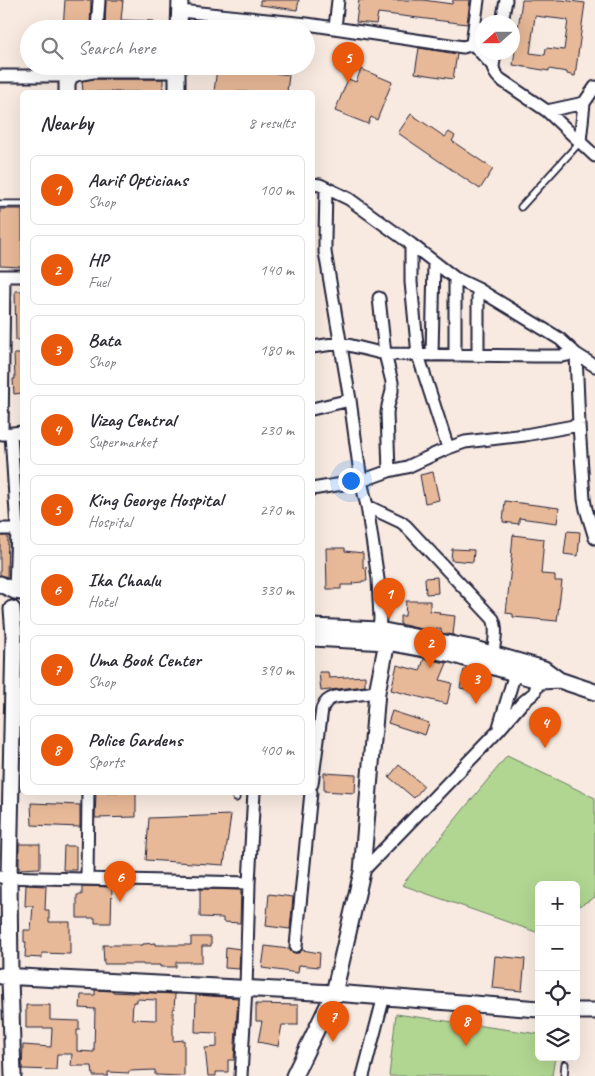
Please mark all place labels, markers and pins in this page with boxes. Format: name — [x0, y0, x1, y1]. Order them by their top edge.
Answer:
pin: 5 — [332, 42, 364, 83]
pin: 1 — [373, 578, 405, 619]
pin: 2 — [414, 627, 446, 668]
pin: 3 — [460, 663, 492, 704]
pin: 4 — [529, 707, 561, 748]
pin: 6 — [104, 861, 136, 902]
pin: 7 — [317, 1001, 349, 1042]
pin: 8 — [450, 1005, 482, 1046]

